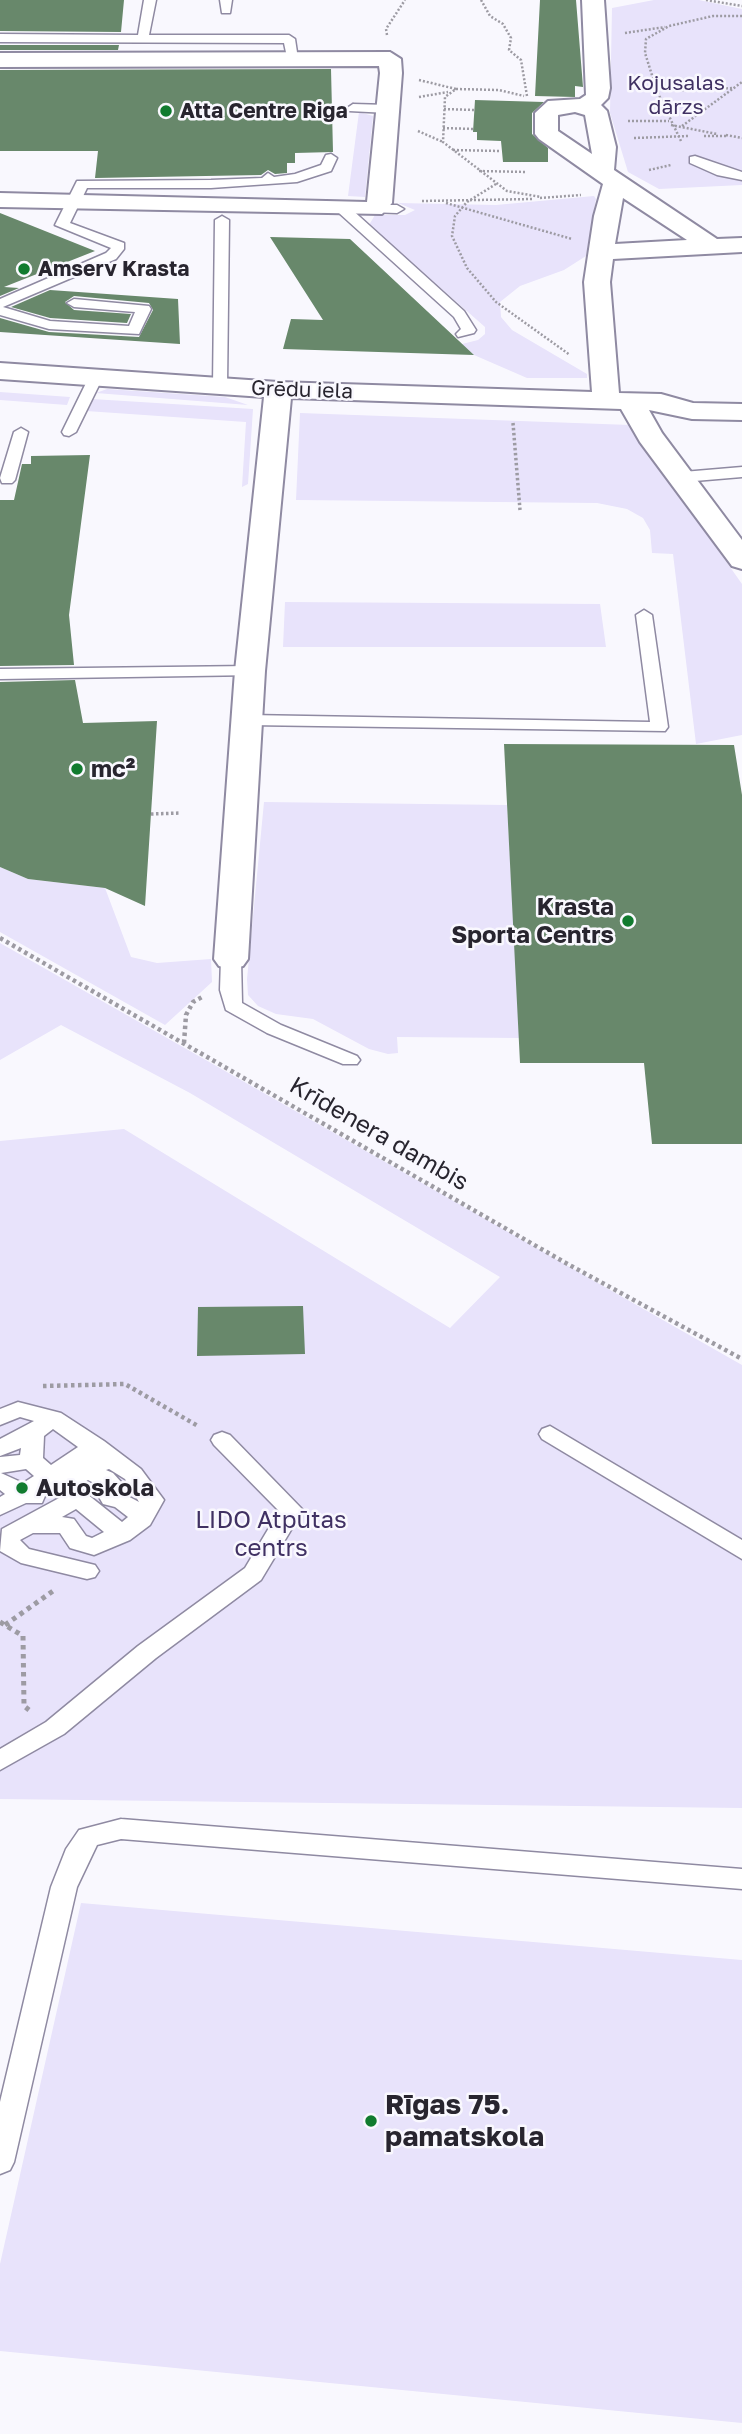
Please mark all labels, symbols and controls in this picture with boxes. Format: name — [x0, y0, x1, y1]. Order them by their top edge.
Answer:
park label: Kojusalas dārzs — [627, 70, 725, 120]
place label: Atta Centre Riga — [180, 98, 348, 124]
marker: Atta Centre Riga — [158, 103, 174, 119]
place label: Amserv Krasta — [38, 256, 190, 282]
marker: Amserv Krasta — [16, 261, 32, 277]
street label: Grēdu iela — [250, 376, 354, 404]
place label: mc² — [91, 755, 135, 783]
marker: mc² — [69, 761, 85, 777]
place label: Krasta Sporta Centrs — [451, 893, 614, 949]
marker: Krasta Sporta Centrs — [620, 913, 636, 929]
street label: Krīdenera dambis — [284, 1071, 474, 1197]
place label: Autoskola — [36, 1474, 154, 1502]
marker: Autoskola — [14, 1480, 30, 1496]
park label: LIDO Atpūtas centrs — [195, 1506, 347, 1562]
place label: Rīgas 75. pamatskola — [385, 2088, 544, 2154]
marker: Rīgas 75. pamatskola — [363, 2113, 379, 2129]

